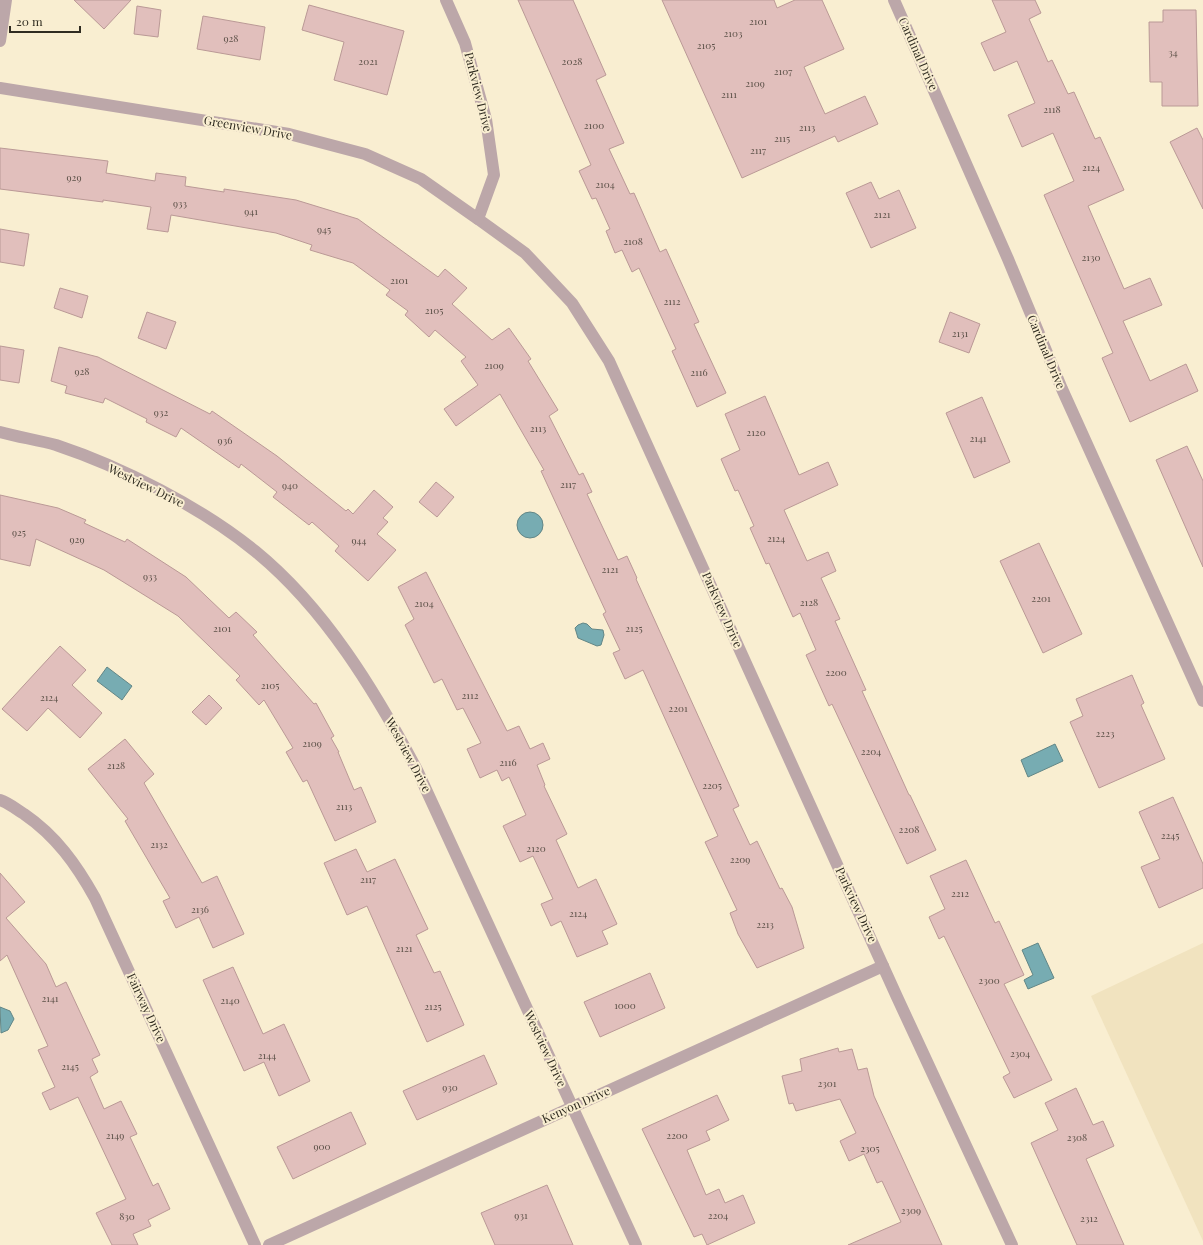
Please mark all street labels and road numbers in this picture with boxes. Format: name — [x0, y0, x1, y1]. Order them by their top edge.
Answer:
street label: Cardinal Drive — [896, 14, 942, 93]
street label: Parkview Drive — [461, 50, 497, 133]
street label: Greenview Drive — [203, 111, 294, 143]
street label: Cardinal Drive — [1024, 312, 1070, 391]
street label: Westview Drive — [105, 459, 187, 510]
street label: Parkview Drive — [699, 569, 747, 650]
street label: Westview Drive — [382, 714, 435, 795]
street label: Parkview Drive — [832, 864, 881, 945]
street label: Fairway Drive — [124, 970, 170, 1045]
street label: Westview Drive — [521, 1007, 571, 1089]
street label: Kenyon Drive — [539, 1082, 612, 1126]

